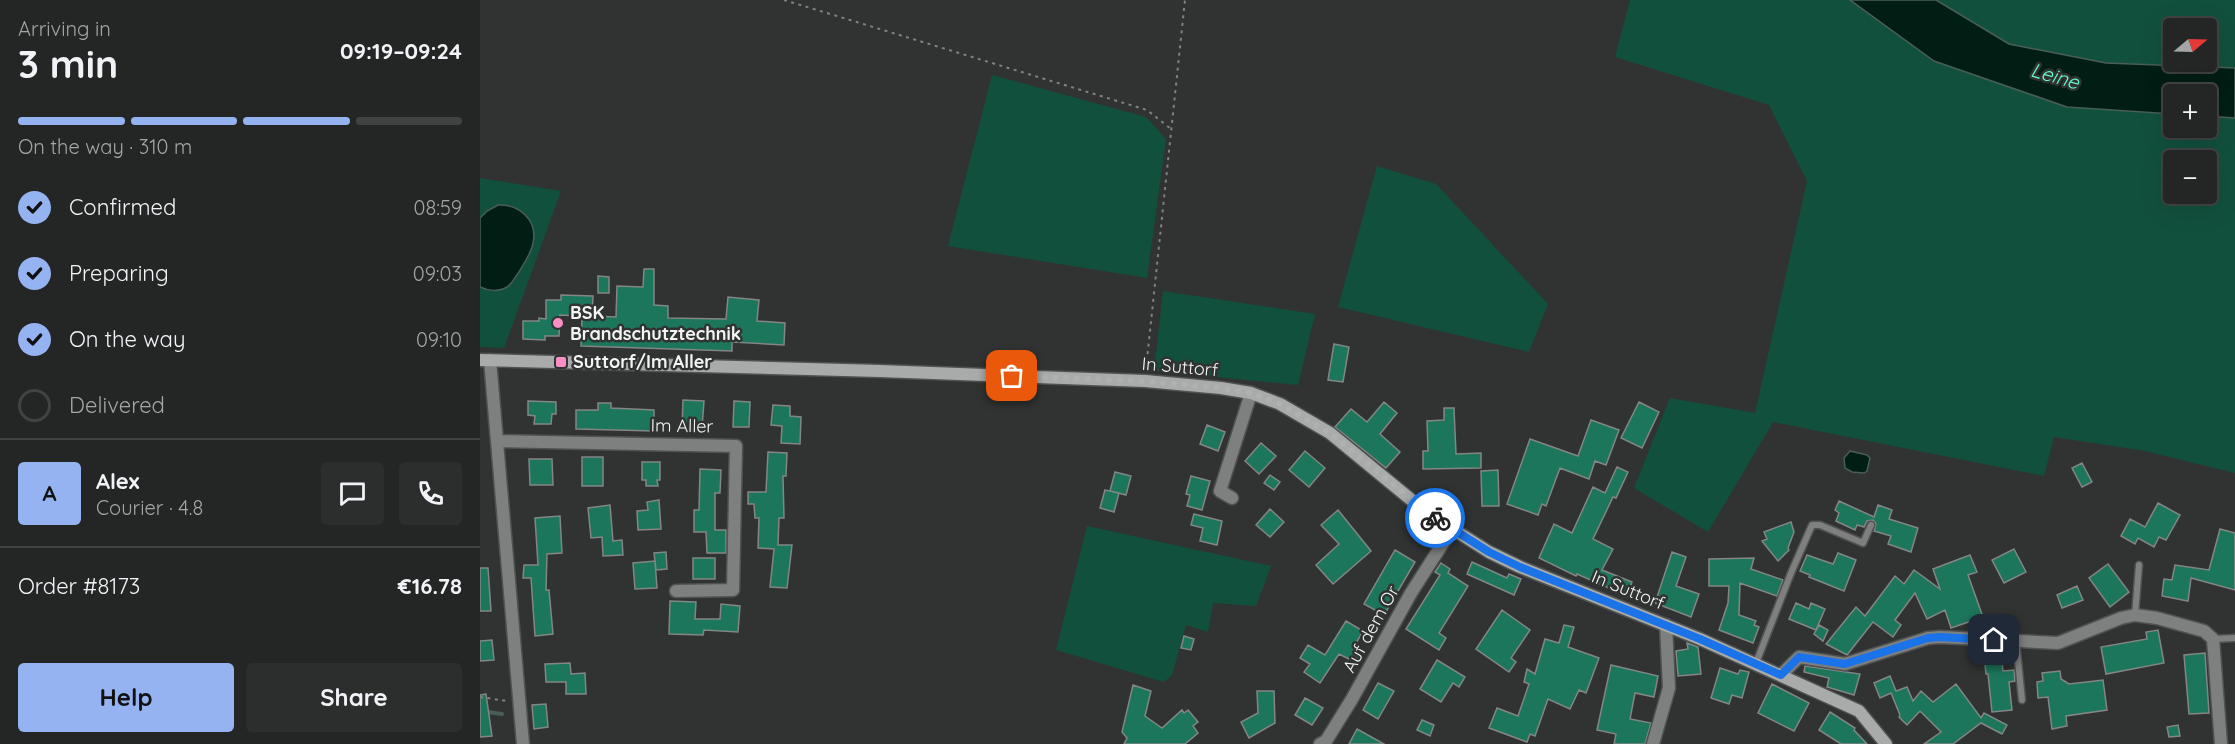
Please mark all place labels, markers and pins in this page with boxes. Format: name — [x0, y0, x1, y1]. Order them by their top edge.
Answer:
place label: BSK Brandschutztechnik — [570, 301, 741, 345]
marker: BSK Brandschutztechnik — [551, 316, 565, 330]
place label: Suttorf/Im Aller — [573, 350, 712, 373]
pin — [986, 350, 1037, 401]
marker: Suttorf/Im Aller — [554, 355, 568, 369]
pin — [1968, 614, 2019, 665]

